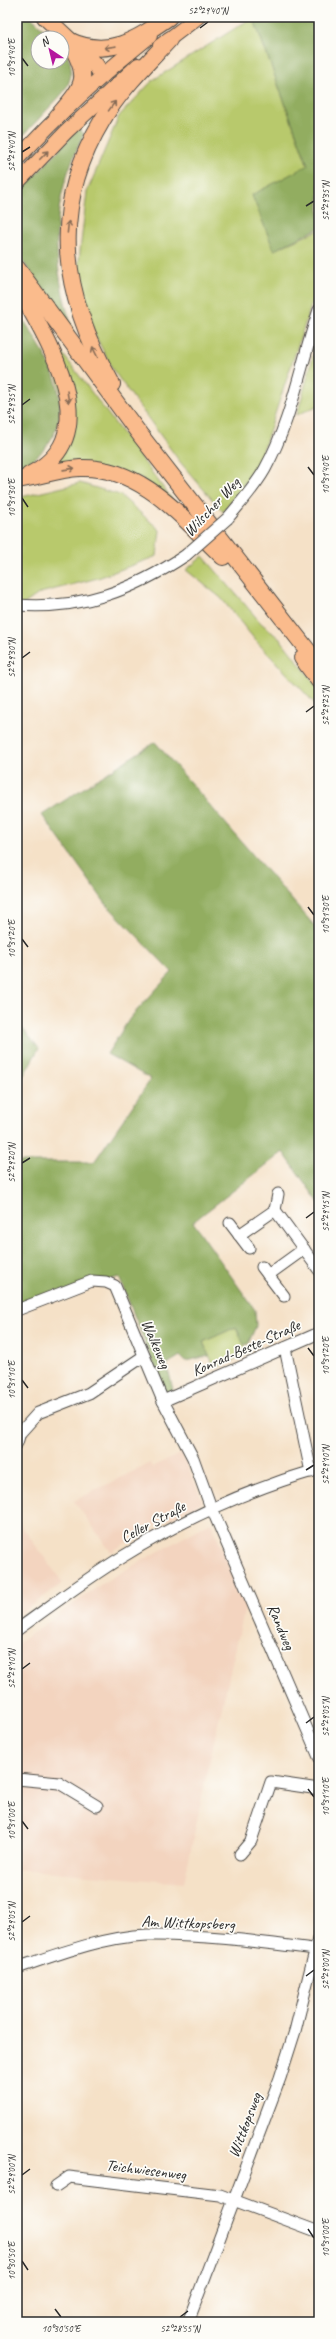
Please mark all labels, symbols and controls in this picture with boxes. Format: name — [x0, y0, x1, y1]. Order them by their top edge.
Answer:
text: 52°29'40"N — [188, 4, 230, 17]
north arrow — [30, 30, 70, 70]
text: N — [37, 33, 53, 49]
text: 10°31'40"E — [5, 37, 18, 77]
one-way arrow — [104, 43, 117, 51]
one-way arrow — [108, 101, 116, 112]
text: 52°29'40"N — [5, 130, 18, 172]
one-way arrow — [39, 150, 48, 160]
text: 52°29'35"N — [319, 179, 332, 221]
one-way arrow — [64, 221, 72, 234]
one-way arrow — [91, 347, 98, 359]
text: 52°29'35"N — [5, 383, 18, 425]
one-way arrow — [64, 390, 72, 403]
text: 10°31'40"E — [319, 454, 332, 494]
one-way arrow — [62, 465, 75, 473]
street label: Wilscher Weg — [180, 472, 245, 541]
text: 10°31'30"E — [5, 477, 18, 517]
text: 52°29'30"N — [5, 636, 18, 678]
text: 52°29'25"N — [319, 684, 332, 726]
text: 10°31'30"E — [319, 894, 332, 934]
text: 10°31'20"E — [5, 918, 18, 958]
text: 52°29'20"N — [5, 1141, 18, 1183]
text: 52°29'15"N — [319, 1190, 332, 1232]
street label: Konrad-Beste-Straße — [189, 1315, 305, 1381]
street label: Walkeweg — [137, 1316, 176, 1373]
text: 10°31'20"E — [319, 1335, 332, 1375]
text: 10°31'10"E — [5, 1359, 18, 1399]
text: 52°29'10"N — [319, 1443, 332, 1485]
street label: Celler Straße — [117, 1496, 190, 1547]
street label: Randweg — [262, 1601, 300, 1654]
text: 52°29'10"N — [5, 1647, 18, 1689]
text: 52°29'05"N — [319, 1695, 332, 1737]
text: 10°31'10"E — [319, 1776, 332, 1816]
text: 10°31'00"E — [5, 1800, 18, 1840]
text: 52°29'05"N — [5, 1900, 18, 1942]
street label: Am Wittkopsberg — [141, 1911, 236, 1935]
text: 52°29'00"N — [319, 1948, 332, 1990]
street label: Wittkopsweg — [224, 2089, 267, 2160]
text: 52°29'00"N — [5, 2153, 18, 2195]
street label: Teichwiesenweg — [105, 2155, 188, 2185]
text: 10°31'00"E — [319, 2217, 332, 2257]
text: 10°30'50"E — [5, 2240, 18, 2280]
text: 10°30'50"E — [42, 2322, 82, 2335]
text: 52°28'55"N — [160, 2322, 202, 2335]

